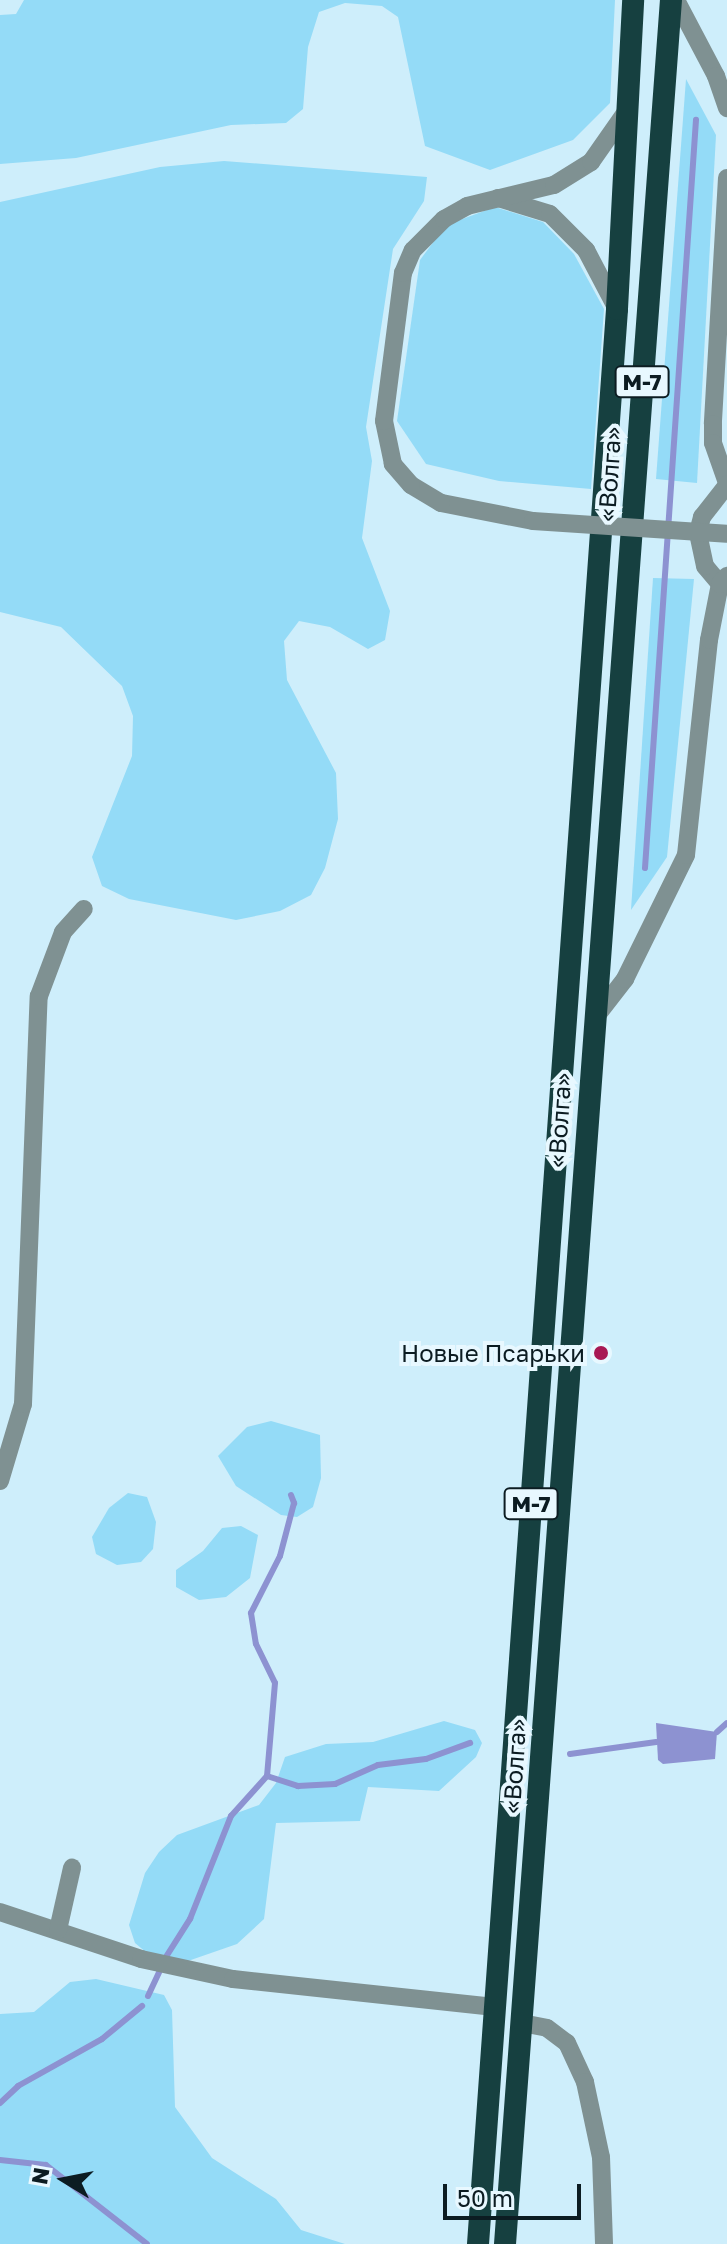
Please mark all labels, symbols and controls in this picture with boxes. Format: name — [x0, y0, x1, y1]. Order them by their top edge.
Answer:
road number: М-7 — [614, 364, 670, 400]
street label: «Волга» — [591, 426, 627, 522]
street label: «Волга» — [541, 1072, 577, 1168]
place label: Новые Псарьки — [401, 1339, 585, 1367]
marker: Новые Псарьки — [592, 1344, 610, 1362]
road number: М-7 — [503, 1486, 559, 1522]
street label: «Волга» — [496, 1718, 532, 1814]
north arrow — [24, 2140, 104, 2220]
text: N — [25, 2165, 55, 2186]
scale bar — [447, 2168, 585, 2218]
text: 50 m — [457, 2183, 513, 2212]

